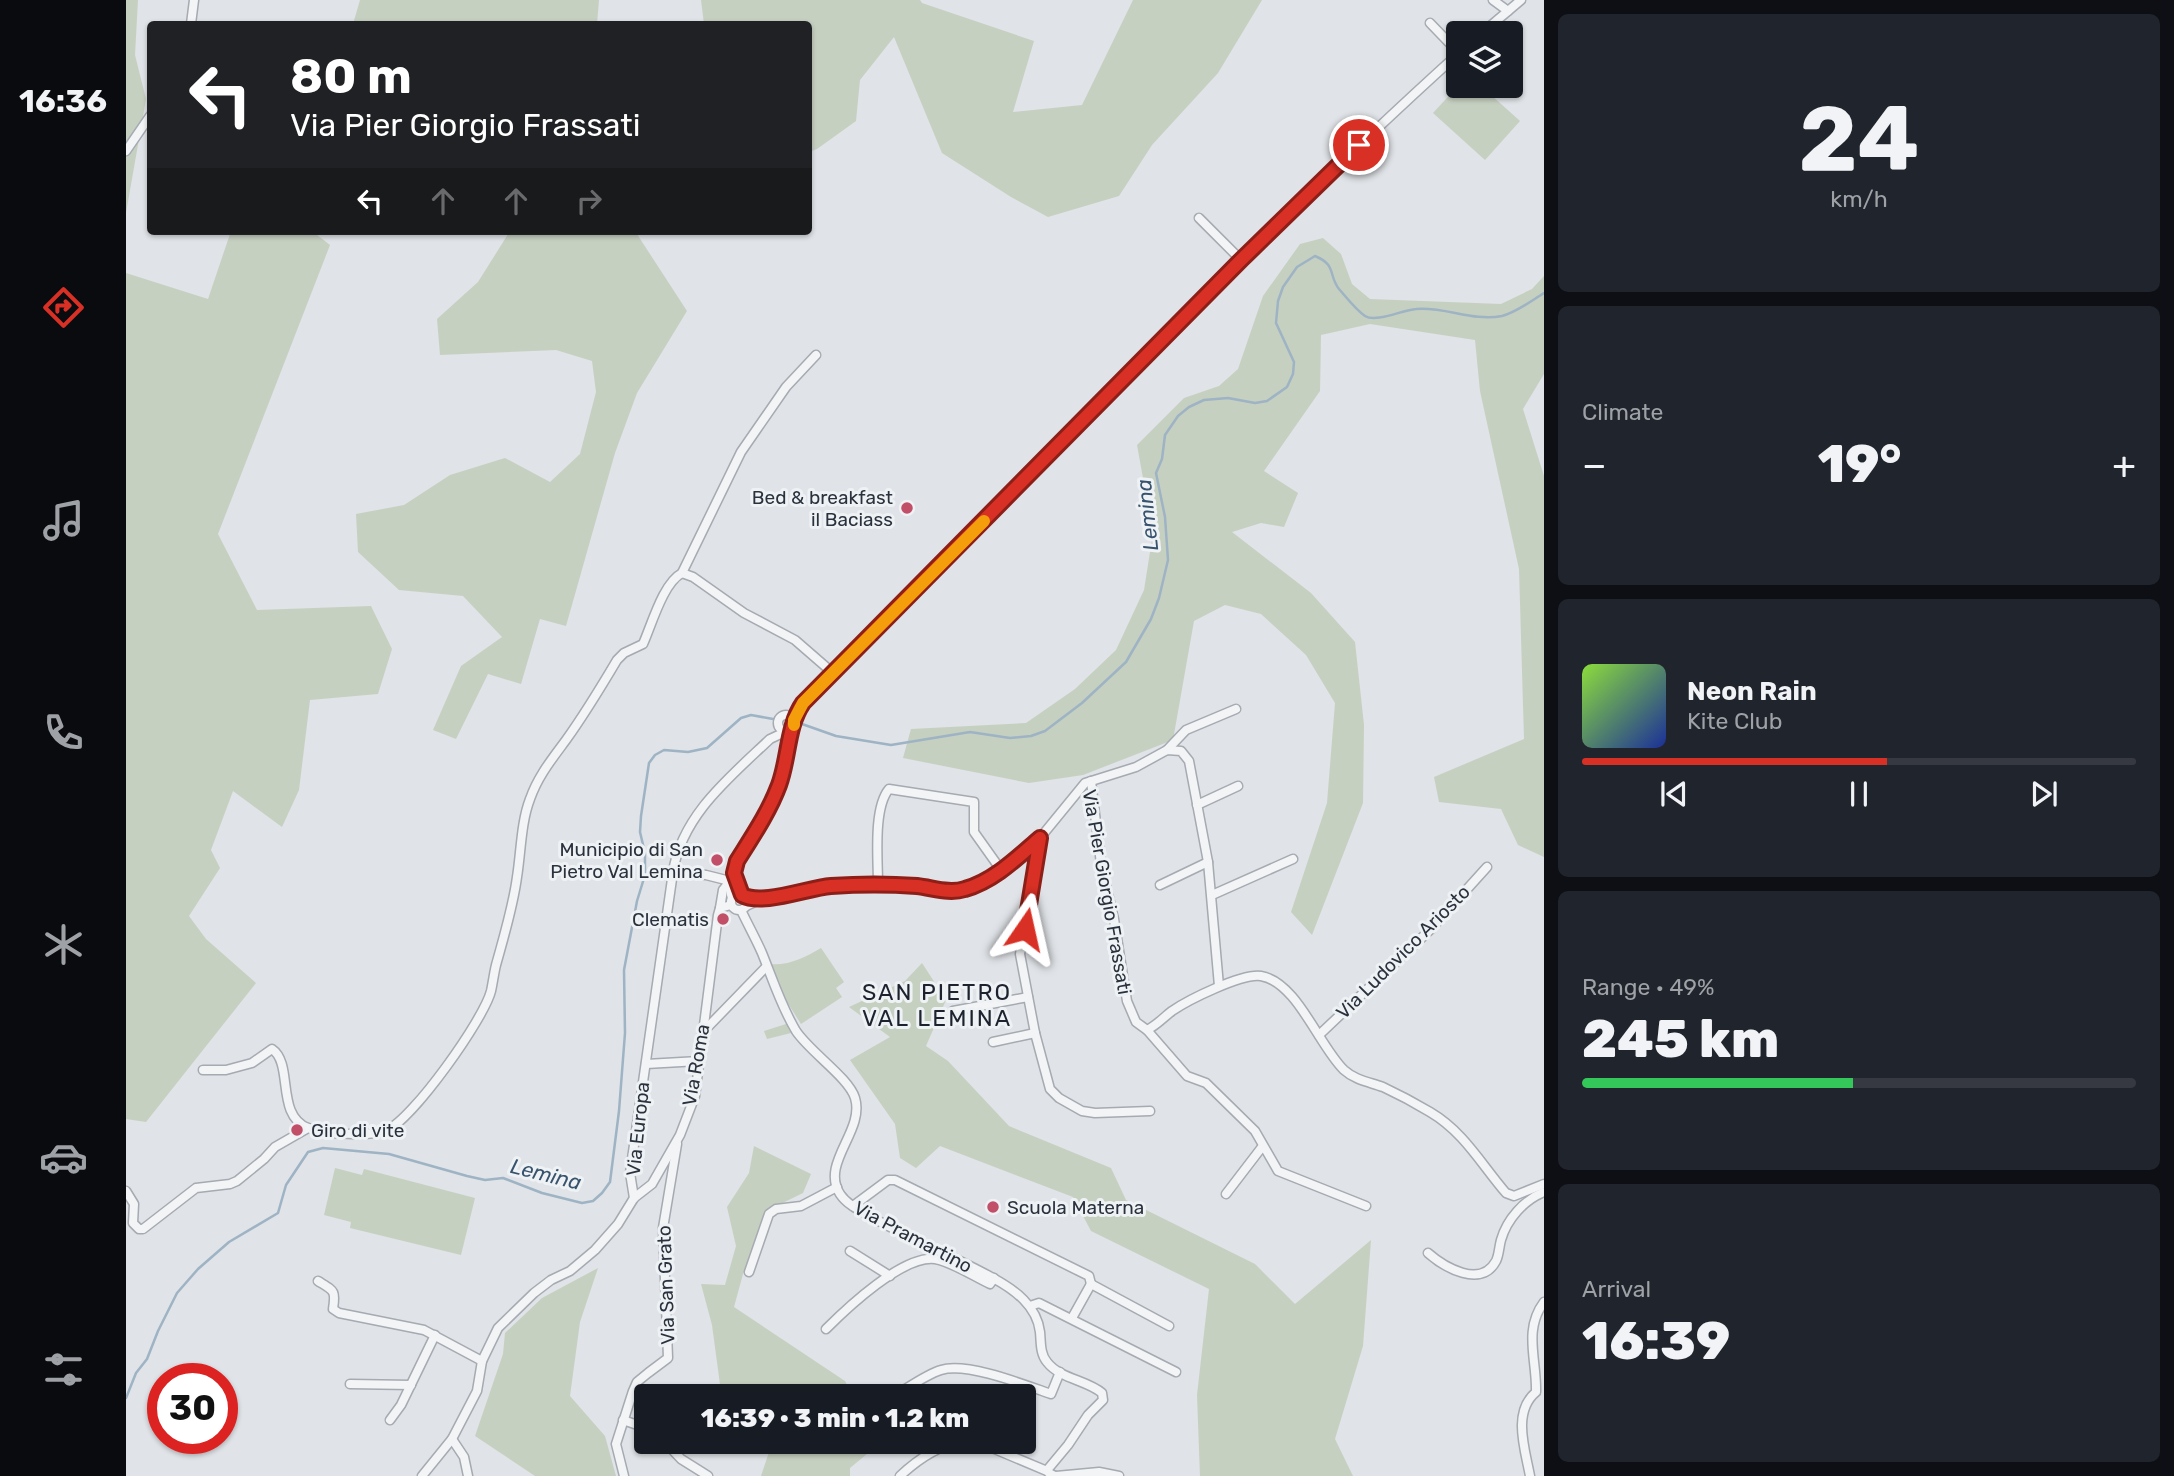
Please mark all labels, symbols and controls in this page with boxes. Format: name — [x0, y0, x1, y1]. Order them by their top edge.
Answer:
map controls — [1446, 21, 1523, 98]
button: layers — [1446, 21, 1523, 98]
text: 80 m — [290, 47, 412, 105]
icon: left — [175, 49, 266, 140]
text: 16:36 — [19, 82, 107, 120]
text: 24 — [1799, 85, 1919, 193]
text: Via Pier Giorgio Frassati — [290, 106, 641, 144]
pin — [1329, 115, 1389, 175]
icon: arrive — [1340, 126, 1378, 164]
icon: left — [351, 182, 389, 220]
icon: ahead — [424, 182, 462, 220]
icon: ahead — [497, 182, 535, 220]
icon: right — [570, 182, 608, 220]
text: km/h — [1830, 185, 1888, 213]
icon: directions — [39, 283, 88, 332]
text: Climate — [1582, 398, 1663, 426]
text: 19° — [1818, 433, 1901, 495]
text: − — [1582, 442, 1607, 488]
text: + — [2112, 442, 2136, 488]
water label: Lemina — [1131, 478, 1163, 552]
place label: Bed & breakfast il Baciass — [752, 486, 894, 531]
icon: music — [39, 496, 88, 545]
marker: Bed & breakfast il Baciass — [899, 500, 915, 516]
text: Neon Rain — [1687, 676, 1817, 707]
text: Kite Club — [1687, 707, 1782, 735]
icon: phone — [39, 708, 88, 757]
icon: previous — [1655, 775, 1693, 813]
icon: pause — [1840, 775, 1878, 813]
icon: next — [2025, 775, 2063, 813]
street label: Via Pier Giorgio Frassati — [1078, 787, 1136, 997]
place label: Municipio di San Pietro Val Lemina — [550, 838, 703, 883]
marker: Municipio di San Pietro Val Lemina — [709, 852, 725, 868]
street label: Via Ludovico Ariosto — [1331, 880, 1475, 1024]
position arrow — [988, 892, 1062, 966]
place label: Clematis — [632, 908, 709, 931]
marker: Clematis — [715, 911, 731, 927]
icon: climate — [39, 920, 88, 969]
text: Range · 49% — [1582, 973, 1714, 1001]
district label: SAN PIETRO VAL LEMINA — [862, 978, 1012, 1032]
text: 245 km — [1582, 1008, 1779, 1070]
street label: Via Roma — [677, 1022, 715, 1108]
street label: Via Europa — [622, 1081, 654, 1177]
place label: Giro di vite — [311, 1119, 404, 1142]
marker: Giro di vite — [289, 1122, 305, 1138]
icon: car — [39, 1133, 88, 1182]
water label: Lemina — [508, 1153, 584, 1195]
street label: Via Pramartino — [850, 1196, 976, 1278]
place label: Scuola Materna — [1007, 1196, 1144, 1219]
marker: Scuola Materna — [985, 1199, 1001, 1215]
street label: Via San Grato — [652, 1225, 680, 1345]
text: Arrival — [1582, 1275, 1651, 1303]
text: 16:39 — [1582, 1310, 1730, 1372]
icon: filters — [39, 1345, 88, 1394]
speed limit sign: 30 — [147, 1363, 238, 1454]
text: 16:39 · 3 min · 1.2 km — [701, 1403, 969, 1434]

